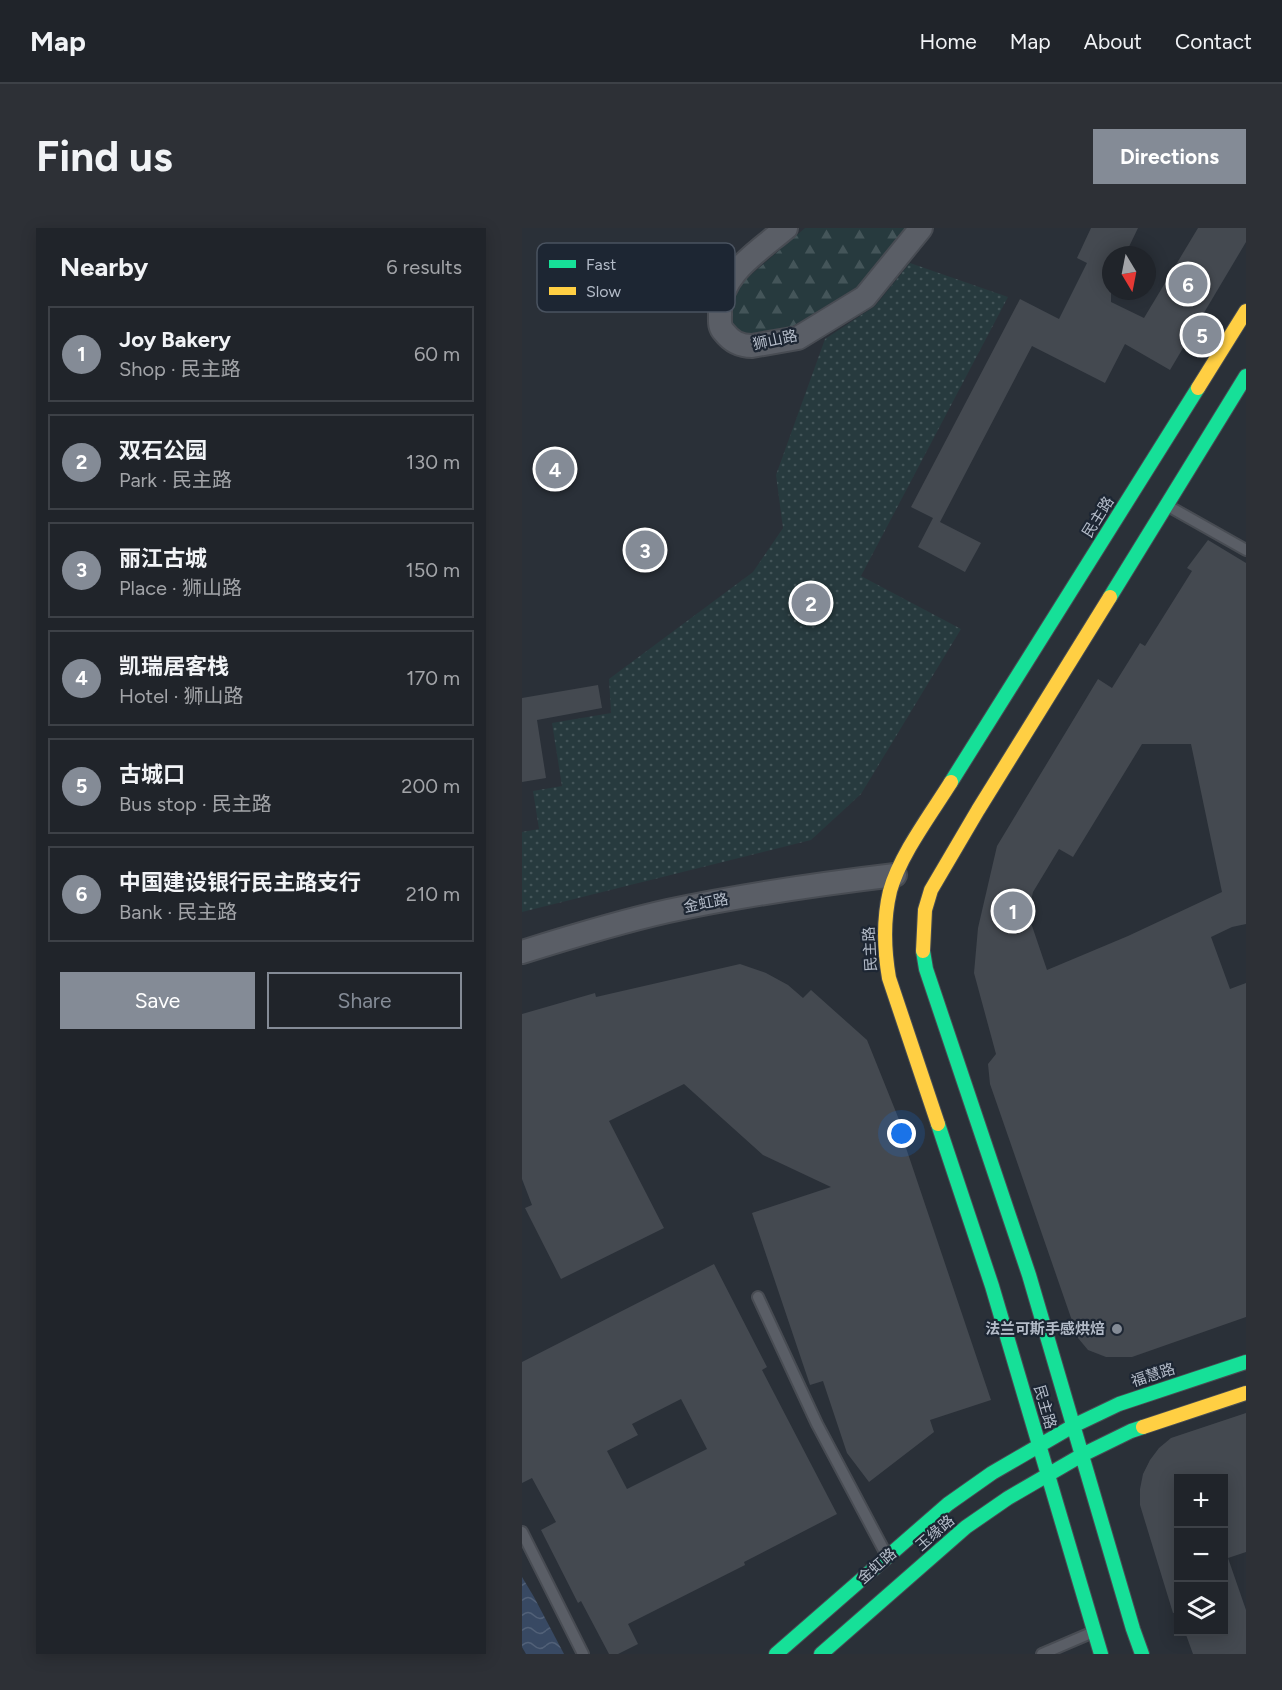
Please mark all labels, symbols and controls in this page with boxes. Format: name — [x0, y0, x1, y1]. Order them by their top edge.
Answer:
text: Map — [30, 24, 86, 58]
text: Home — [920, 29, 977, 54]
text: Map — [1010, 29, 1051, 54]
text: About — [1084, 29, 1142, 54]
text: Contact — [1175, 29, 1252, 54]
button: Directions — [1093, 129, 1246, 184]
text: Find us — [36, 131, 173, 182]
legend — [537, 243, 735, 312]
north arrow — [1102, 246, 1156, 300]
text: Nearby — [60, 251, 148, 283]
text: 6 results — [386, 255, 462, 279]
text: Fast — [586, 255, 616, 274]
pin: 6 — [1168, 262, 1208, 306]
text: Slow — [586, 282, 621, 301]
pin: 5 — [1182, 312, 1222, 358]
text: Joy Bakery — [119, 326, 231, 353]
street label: 狮山路 — [751, 327, 799, 353]
text: 1 — [77, 342, 86, 366]
text: 60 m — [414, 342, 460, 366]
text: Shop · 民主路 — [119, 357, 241, 381]
text: 双石公园 — [119, 437, 207, 464]
pin: 4 — [536, 446, 574, 492]
text: 2 — [76, 450, 87, 474]
text: 130 m — [406, 450, 460, 474]
text: Park · 民主路 — [119, 468, 232, 492]
street label: 民主路 — [1078, 493, 1118, 541]
pin: 3 — [626, 528, 664, 572]
text: 丽江古城 — [119, 545, 207, 572]
text: 3 — [76, 558, 87, 582]
text: 150 m — [405, 558, 460, 582]
text: Place · 狮山路 — [119, 576, 242, 600]
pin: 2 — [792, 580, 830, 626]
text: 凯瑞居客栈 — [119, 653, 229, 680]
text: 4 — [75, 666, 88, 690]
text: 170 m — [406, 666, 460, 690]
text: Hotel · 狮山路 — [119, 684, 243, 708]
text: 古城口 — [119, 761, 185, 788]
text: 5 — [76, 774, 87, 798]
text: 200 m — [401, 774, 460, 798]
text: Bus stop · 民主路 — [119, 792, 272, 816]
text: 中国建设银行民主路支行 — [119, 869, 361, 896]
text: 6 — [76, 882, 87, 906]
text: 210 m — [406, 882, 460, 906]
pin: 1 — [994, 888, 1032, 934]
street label: 金虹路 — [682, 890, 730, 916]
text: Bank · 民主路 — [119, 900, 237, 924]
street label: 民主路 — [860, 926, 880, 972]
button: Save — [60, 972, 255, 1029]
button: Share — [267, 972, 462, 1029]
your location — [887, 1119, 916, 1148]
place label: 法兰可斯手感烘焙 — [985, 1320, 1105, 1338]
marker: 法兰可斯手感烘焙 — [1110, 1322, 1124, 1336]
street label: 福慧路 — [1129, 1359, 1177, 1391]
street label: 民主路 — [1030, 1383, 1060, 1431]
map controls — [1174, 1474, 1228, 1636]
button: + — [1174, 1474, 1228, 1528]
street label: 玉缘路 — [912, 1511, 958, 1555]
button: − — [1174, 1528, 1228, 1582]
street label: 金虹路 — [854, 1544, 900, 1588]
button: layers — [1174, 1582, 1228, 1636]

